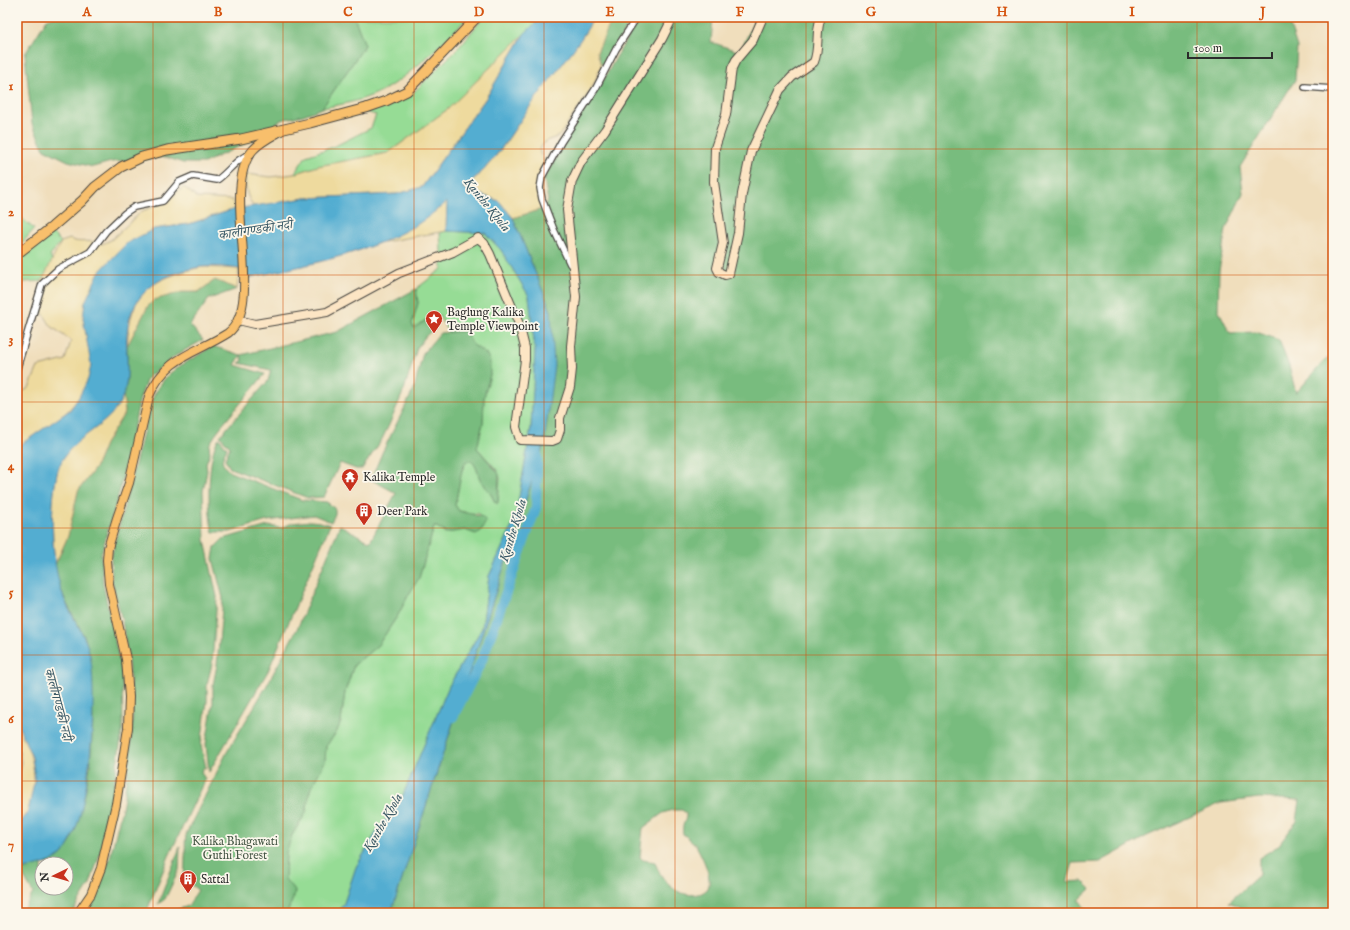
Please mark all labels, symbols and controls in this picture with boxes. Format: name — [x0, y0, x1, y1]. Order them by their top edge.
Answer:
text: A — [82, 4, 93, 21]
text: B — [214, 4, 223, 21]
text: C — [343, 4, 353, 21]
text: D — [474, 4, 485, 21]
text: E — [605, 4, 615, 21]
text: F — [736, 4, 745, 21]
text: G — [866, 4, 877, 21]
text: H — [996, 4, 1008, 21]
text: I — [1129, 4, 1135, 21]
text: J — [1258, 4, 1266, 21]
scale bar — [1188, 34, 1272, 60]
text: 100 m — [1194, 41, 1222, 56]
text: 1 — [9, 78, 14, 95]
water label: Kanthe Khola — [459, 174, 514, 236]
text: 2 — [8, 204, 14, 221]
water label: कालीगण्डकी नदी — [217, 216, 296, 245]
place label: Baglung Kalika Temple Viewpoint — [447, 305, 538, 335]
place icon: Baglung Kalika Temple Viewpoint — [424, 309, 444, 334]
text: 3 — [9, 331, 14, 348]
text: 4 — [8, 458, 15, 475]
temple icon: Kalika Temple — [340, 467, 360, 492]
place label: Kalika Temple — [363, 470, 436, 486]
water label: Kanthe Khola — [496, 497, 531, 565]
building icon: Deer Park — [354, 501, 374, 526]
place label: Deer Park — [377, 504, 428, 519]
text: 5 — [9, 584, 14, 601]
water label: कालीगण्डकी नदी — [40, 666, 76, 745]
text: 6 — [8, 711, 14, 728]
water label: Kanthe Khola — [359, 790, 407, 856]
park label: Kalika Bhagawati Guthi Forest — [192, 834, 278, 863]
text: 7 — [8, 837, 14, 854]
north arrow — [34, 856, 74, 896]
building icon: Sattal — [178, 869, 198, 894]
text: N — [38, 871, 53, 883]
place label: Sattal — [201, 872, 230, 887]

